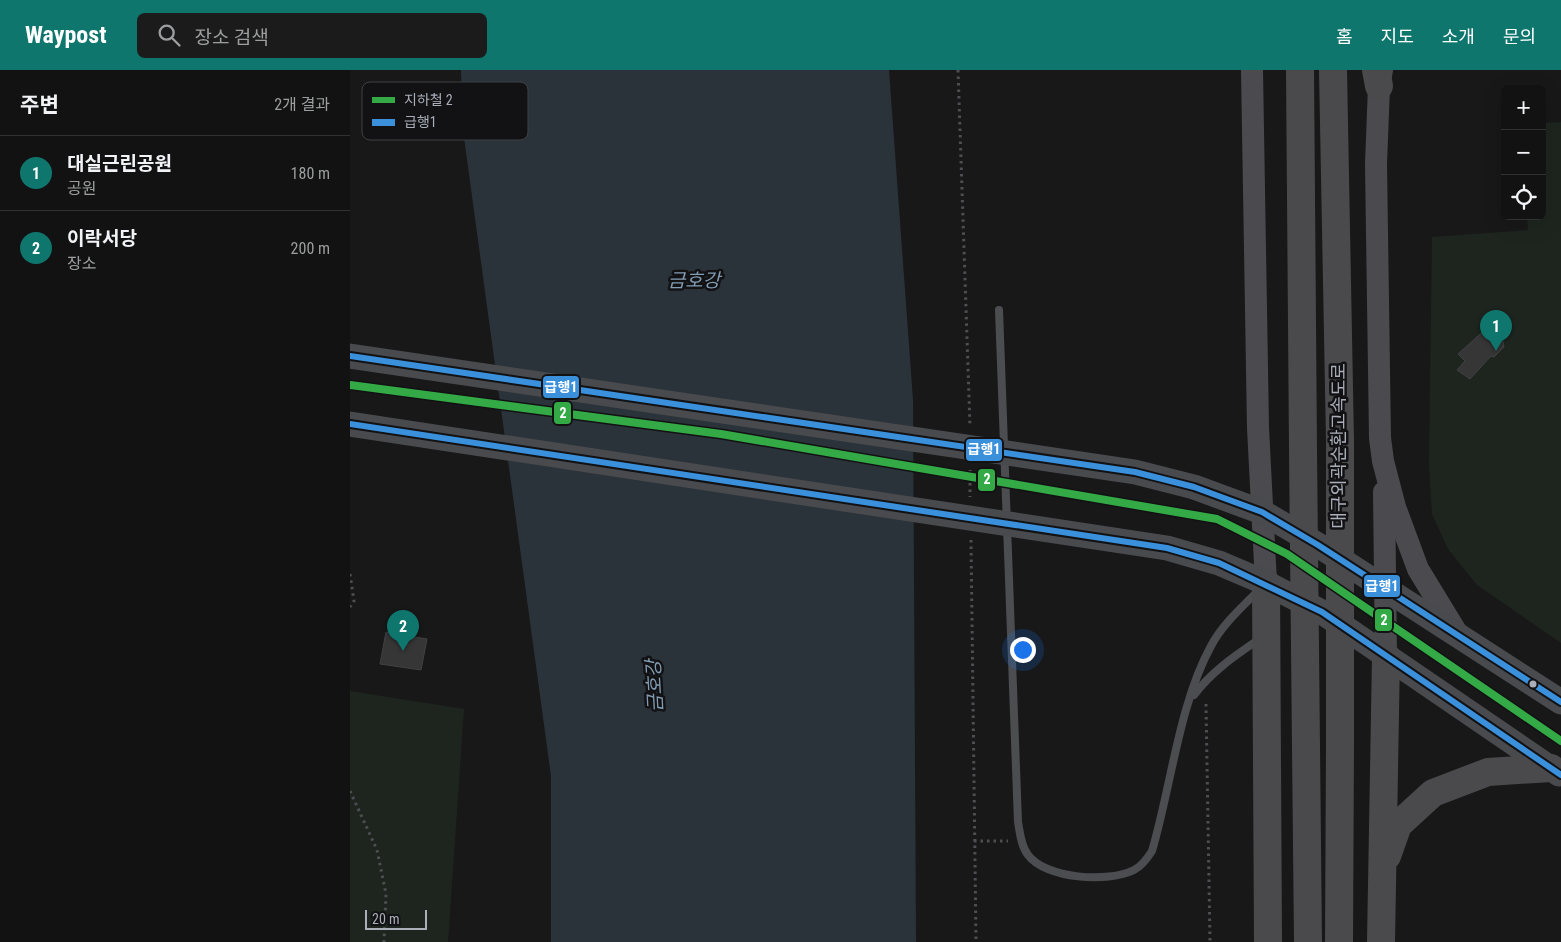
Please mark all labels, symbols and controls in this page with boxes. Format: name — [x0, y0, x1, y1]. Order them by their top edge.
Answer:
search box — [137, 13, 487, 58]
text: Waypost — [25, 21, 107, 49]
icon: search — [155, 21, 183, 49]
text: 장소 검색 — [195, 26, 269, 49]
text: 홈 — [1336, 26, 1353, 47]
text: 지도 — [1381, 26, 1414, 47]
text: 소개 — [1442, 26, 1475, 47]
text: 문의 — [1503, 26, 1536, 47]
legend — [362, 82, 528, 140]
map controls — [1501, 85, 1546, 220]
button: + — [1501, 85, 1546, 130]
text: 지하철 2 — [404, 92, 453, 108]
text: 주변 — [20, 93, 59, 117]
text: 2개 결과 — [274, 95, 330, 114]
text: 급행1 — [404, 114, 437, 130]
button: − — [1501, 130, 1546, 175]
text: 대실근린공원 — [67, 152, 172, 175]
text: 1 — [32, 164, 40, 183]
text: 180 m — [291, 164, 330, 183]
button: locate — [1501, 175, 1546, 220]
text: 공원 — [67, 179, 96, 198]
text: 이락서당 — [67, 227, 137, 250]
text: 2 — [32, 239, 40, 258]
text: 200 m — [291, 239, 330, 258]
text: 장소 — [67, 254, 96, 273]
water label: 금호강 — [668, 269, 723, 292]
pin: 1 — [1480, 310, 1512, 351]
street label: 대구외곽순환고속도로 — [1328, 363, 1349, 529]
line badge: 급행1 — [542, 375, 580, 399]
text: 급행1 — [545, 379, 577, 395]
line badge: 2 — [553, 401, 572, 425]
text: 2 — [559, 405, 567, 421]
line badge: 급행1 — [965, 438, 1003, 462]
text: 급행1 — [968, 441, 1000, 457]
line badge: 2 — [977, 468, 996, 492]
text: 2 — [983, 471, 991, 487]
line badge: 급행1 — [1363, 574, 1401, 598]
text: 급행1 — [1366, 578, 1398, 594]
line badge: 2 — [1374, 608, 1393, 632]
pin: 2 — [387, 610, 419, 651]
text: 2 — [1380, 612, 1388, 628]
your location — [1010, 637, 1036, 663]
water label: 금호강 — [642, 657, 667, 713]
unlabelled marker — [1528, 679, 1538, 689]
scale bar — [365, 907, 428, 930]
text: 20 m — [372, 911, 400, 927]

